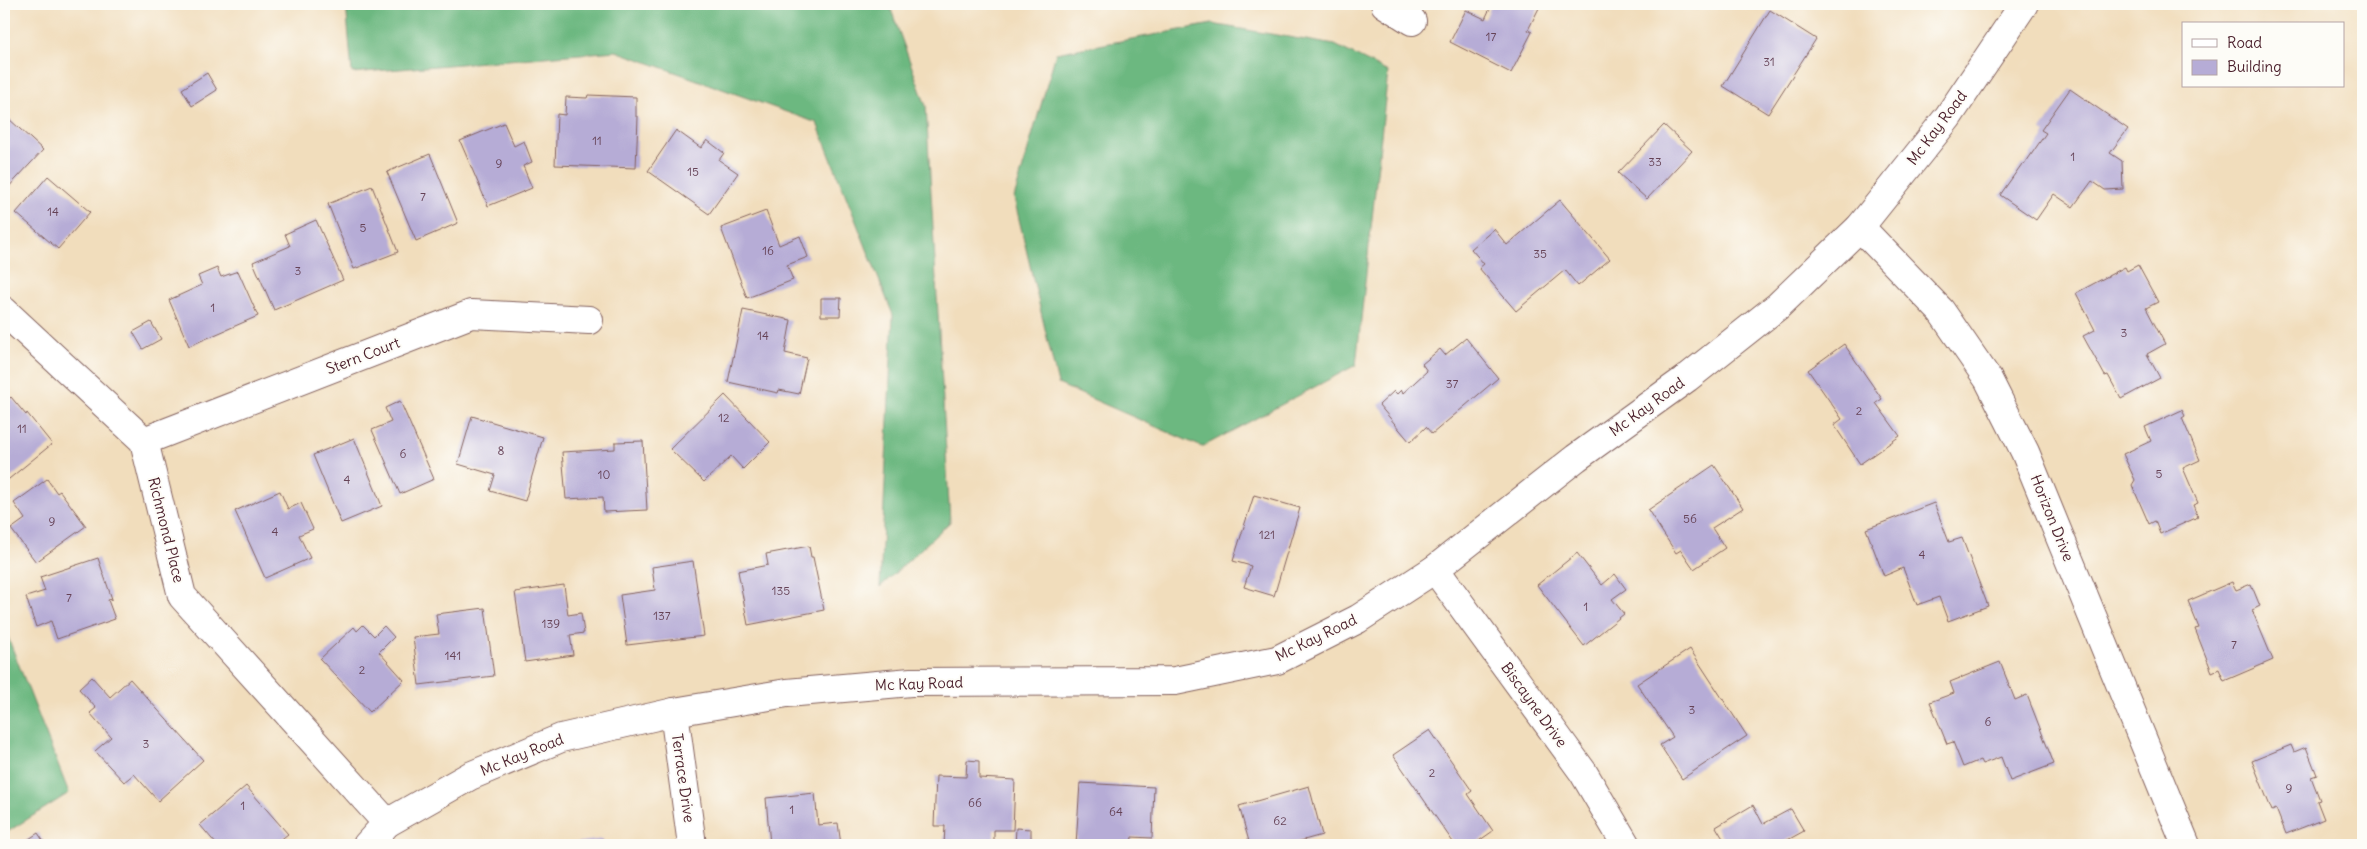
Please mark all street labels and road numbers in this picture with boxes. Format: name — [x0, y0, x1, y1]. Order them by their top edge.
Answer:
street label: Mc Kay Road — [1902, 87, 1971, 169]
street label: Stern Court — [323, 333, 402, 378]
street label: Mc Kay Road — [1605, 373, 1688, 440]
street label: Horizon Drive — [2026, 472, 2078, 564]
street label: Richmond Place — [144, 475, 189, 585]
street label: Mc Kay Road — [1272, 610, 1360, 665]
street label: Biscayne Drive — [1497, 659, 1572, 751]
street label: Mc Kay Road — [875, 672, 964, 695]
street label: Mc Kay Road — [477, 729, 566, 780]
street label: Terrace Drive — [668, 732, 699, 824]

